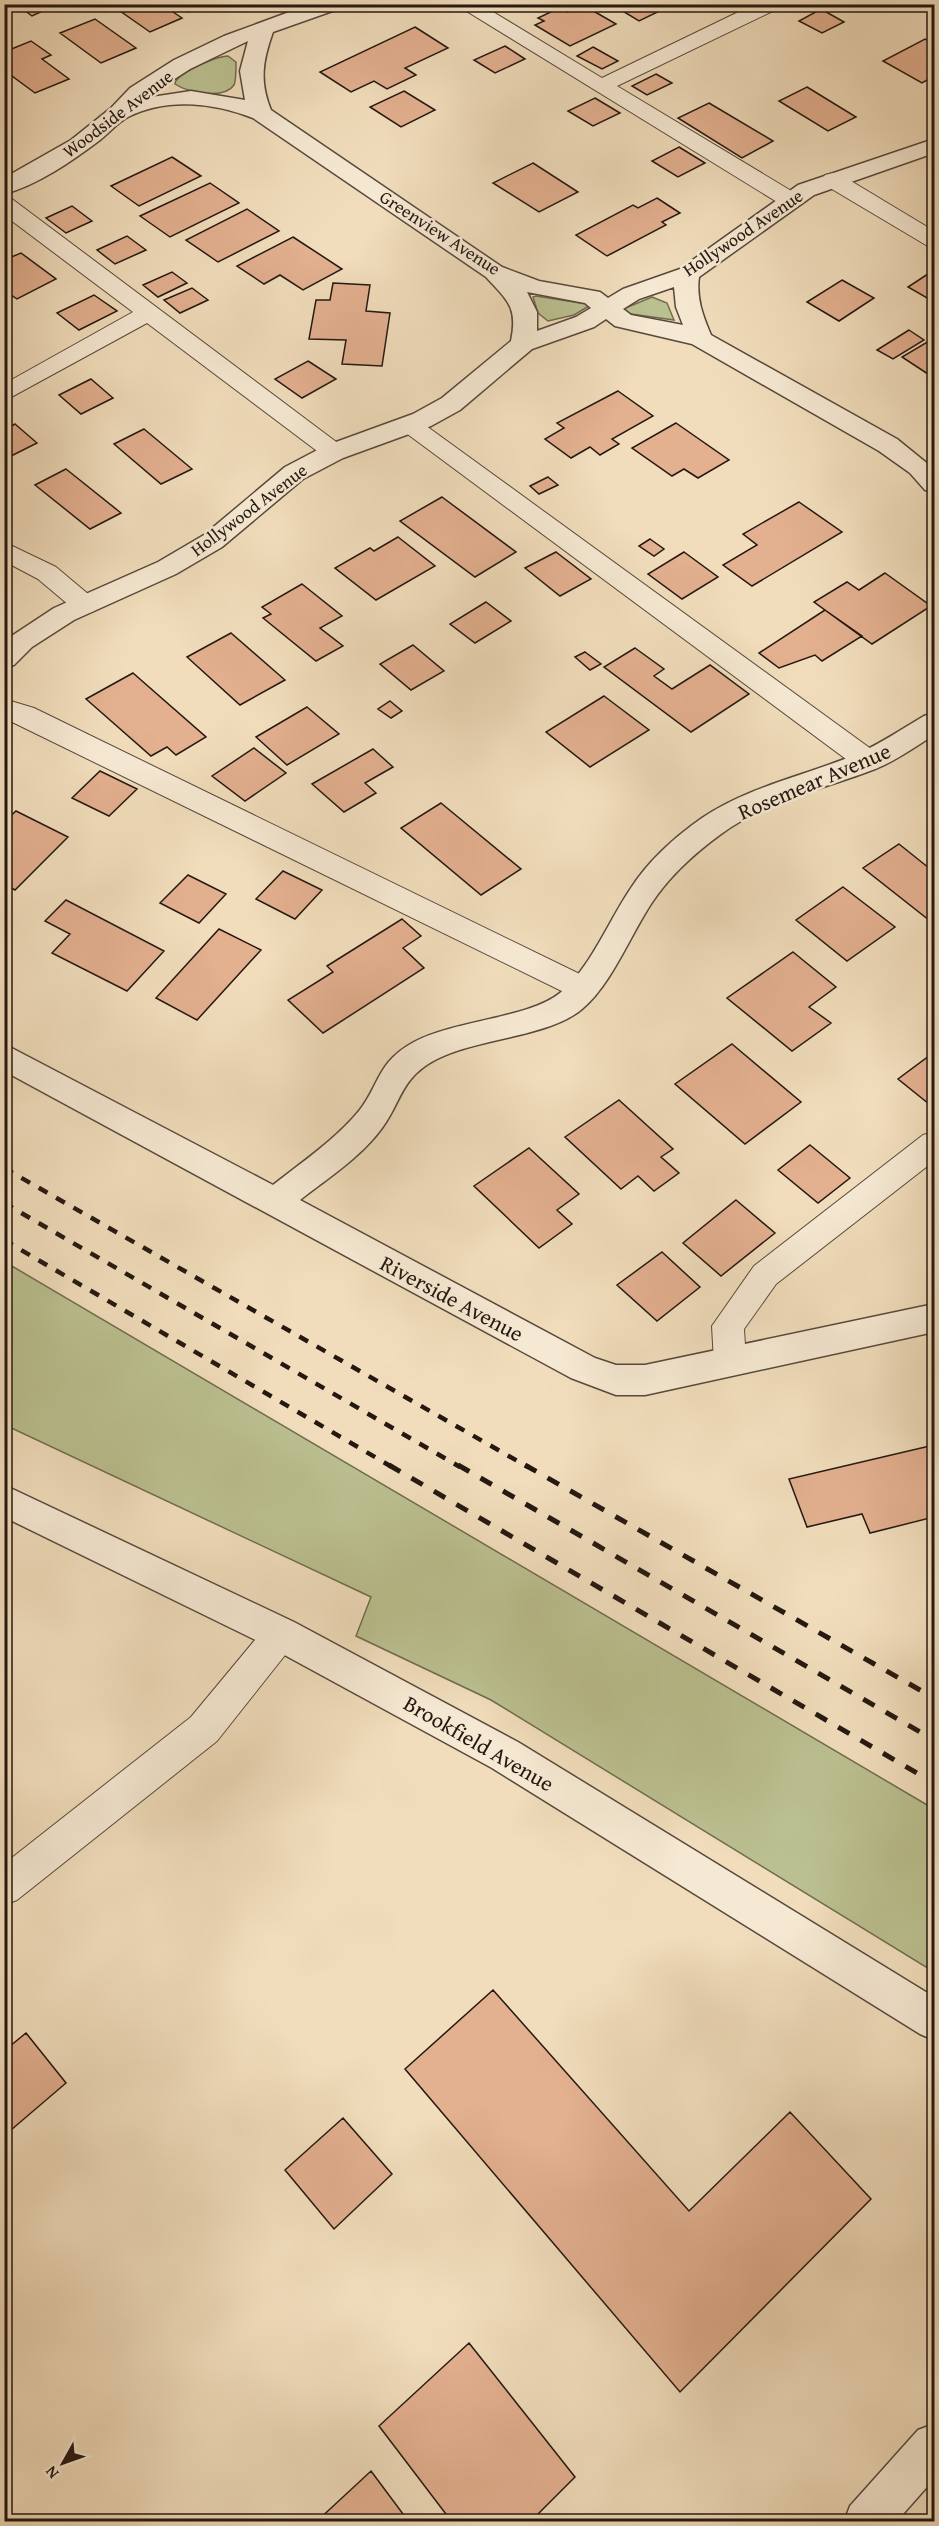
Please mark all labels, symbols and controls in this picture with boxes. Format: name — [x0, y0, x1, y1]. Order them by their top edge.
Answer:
street label: Woodside Avenue — [57, 63, 179, 164]
street label: Hollywood Avenue — [677, 182, 808, 283]
street label: Greenview Avenue — [375, 183, 506, 282]
street label: Hollywood Avenue — [185, 457, 313, 562]
street label: Rosemear Avenue — [733, 734, 895, 828]
street label: Riverside Avenue — [375, 1247, 529, 1349]
street label: Brookfield Avenue — [398, 1687, 560, 1799]
north arrow — [33, 2433, 93, 2493]
text: N — [39, 2461, 64, 2484]

